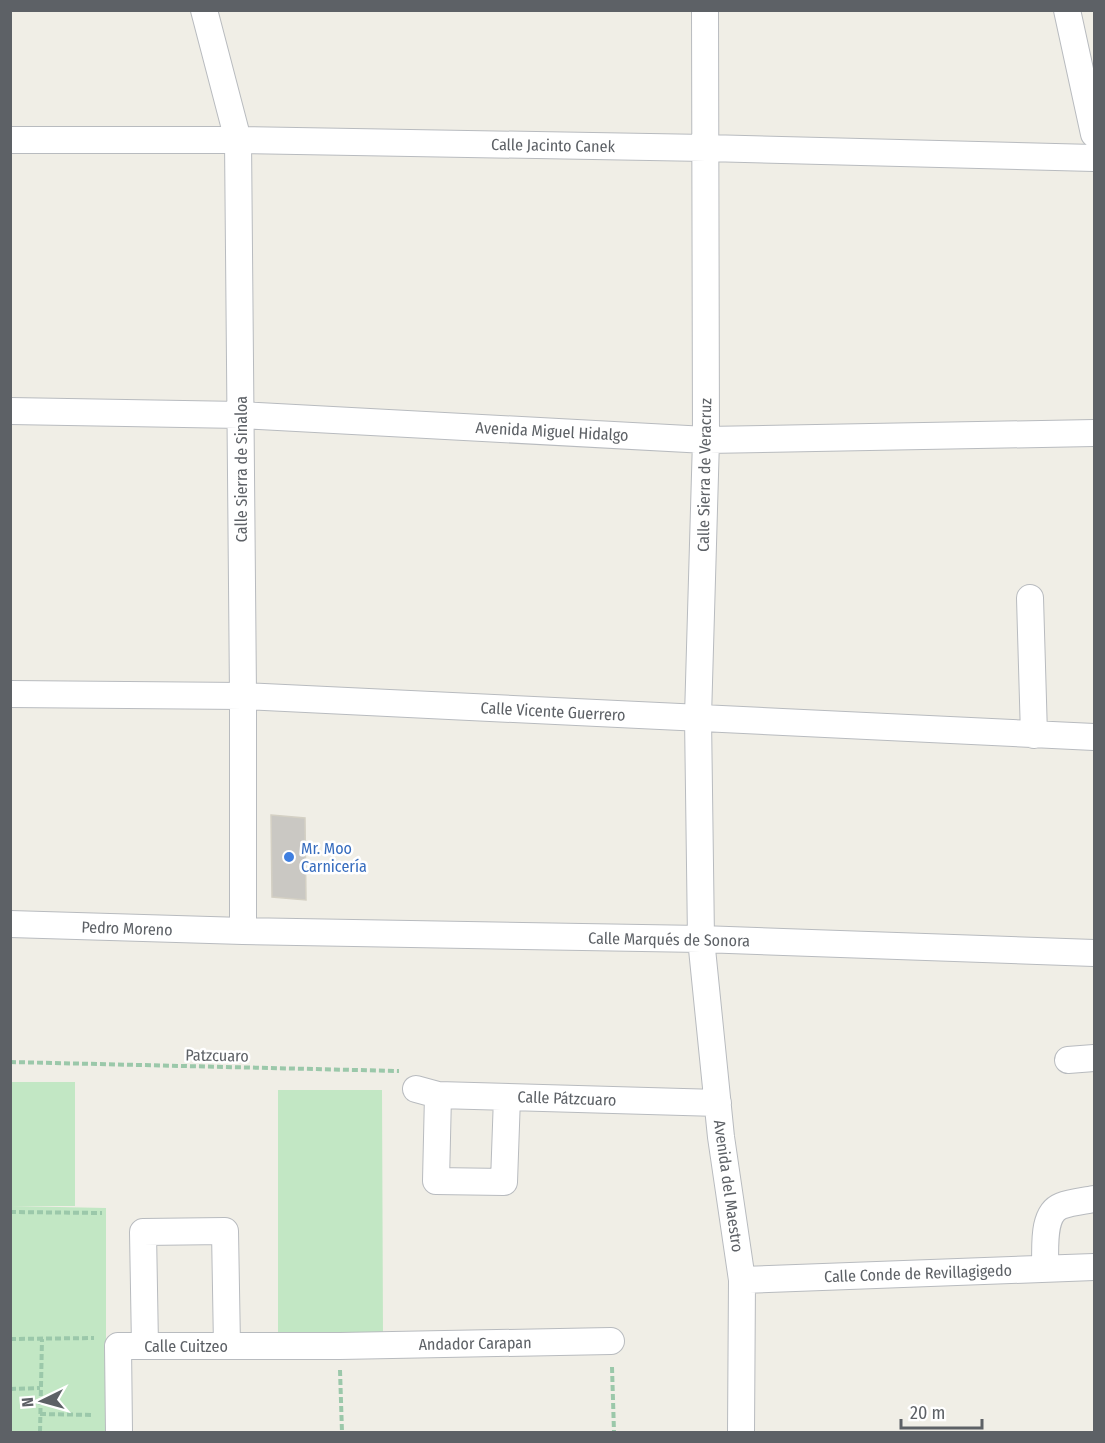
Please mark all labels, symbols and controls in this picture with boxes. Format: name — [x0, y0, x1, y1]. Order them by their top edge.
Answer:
street label: Calle Jacinto Canek — [491, 135, 616, 156]
street label: Calle Sierra de Sinaloa — [232, 396, 251, 542]
street label: Calle Sierra de Veracruz — [694, 398, 715, 552]
street label: Avenida Miguel Hidalgo — [475, 418, 629, 445]
street label: Calle Vicente Guerrero — [480, 698, 626, 725]
place label: Mr. Moo Carnicería — [301, 839, 367, 876]
marker: Mr. Moo Carnicería — [282, 850, 296, 864]
street label: Pedro Moreno — [81, 917, 173, 940]
street label: Calle Marqués de Sonora — [588, 929, 750, 950]
street label: Patzcuaro — [185, 1045, 249, 1066]
street label: Calle Pátzcuaro — [517, 1087, 617, 1110]
street label: Avenida del Maestro — [710, 1119, 747, 1253]
street label: Calle Conde de Revillagigedo — [824, 1261, 1012, 1286]
street label: Andador Carapan — [418, 1333, 532, 1354]
street label: Calle Cuitzeo — [144, 1337, 228, 1356]
north arrow — [12, 1371, 72, 1431]
scale bar — [901, 1392, 982, 1430]
text: N — [18, 1397, 37, 1408]
text: 20 m — [910, 1402, 945, 1424]

